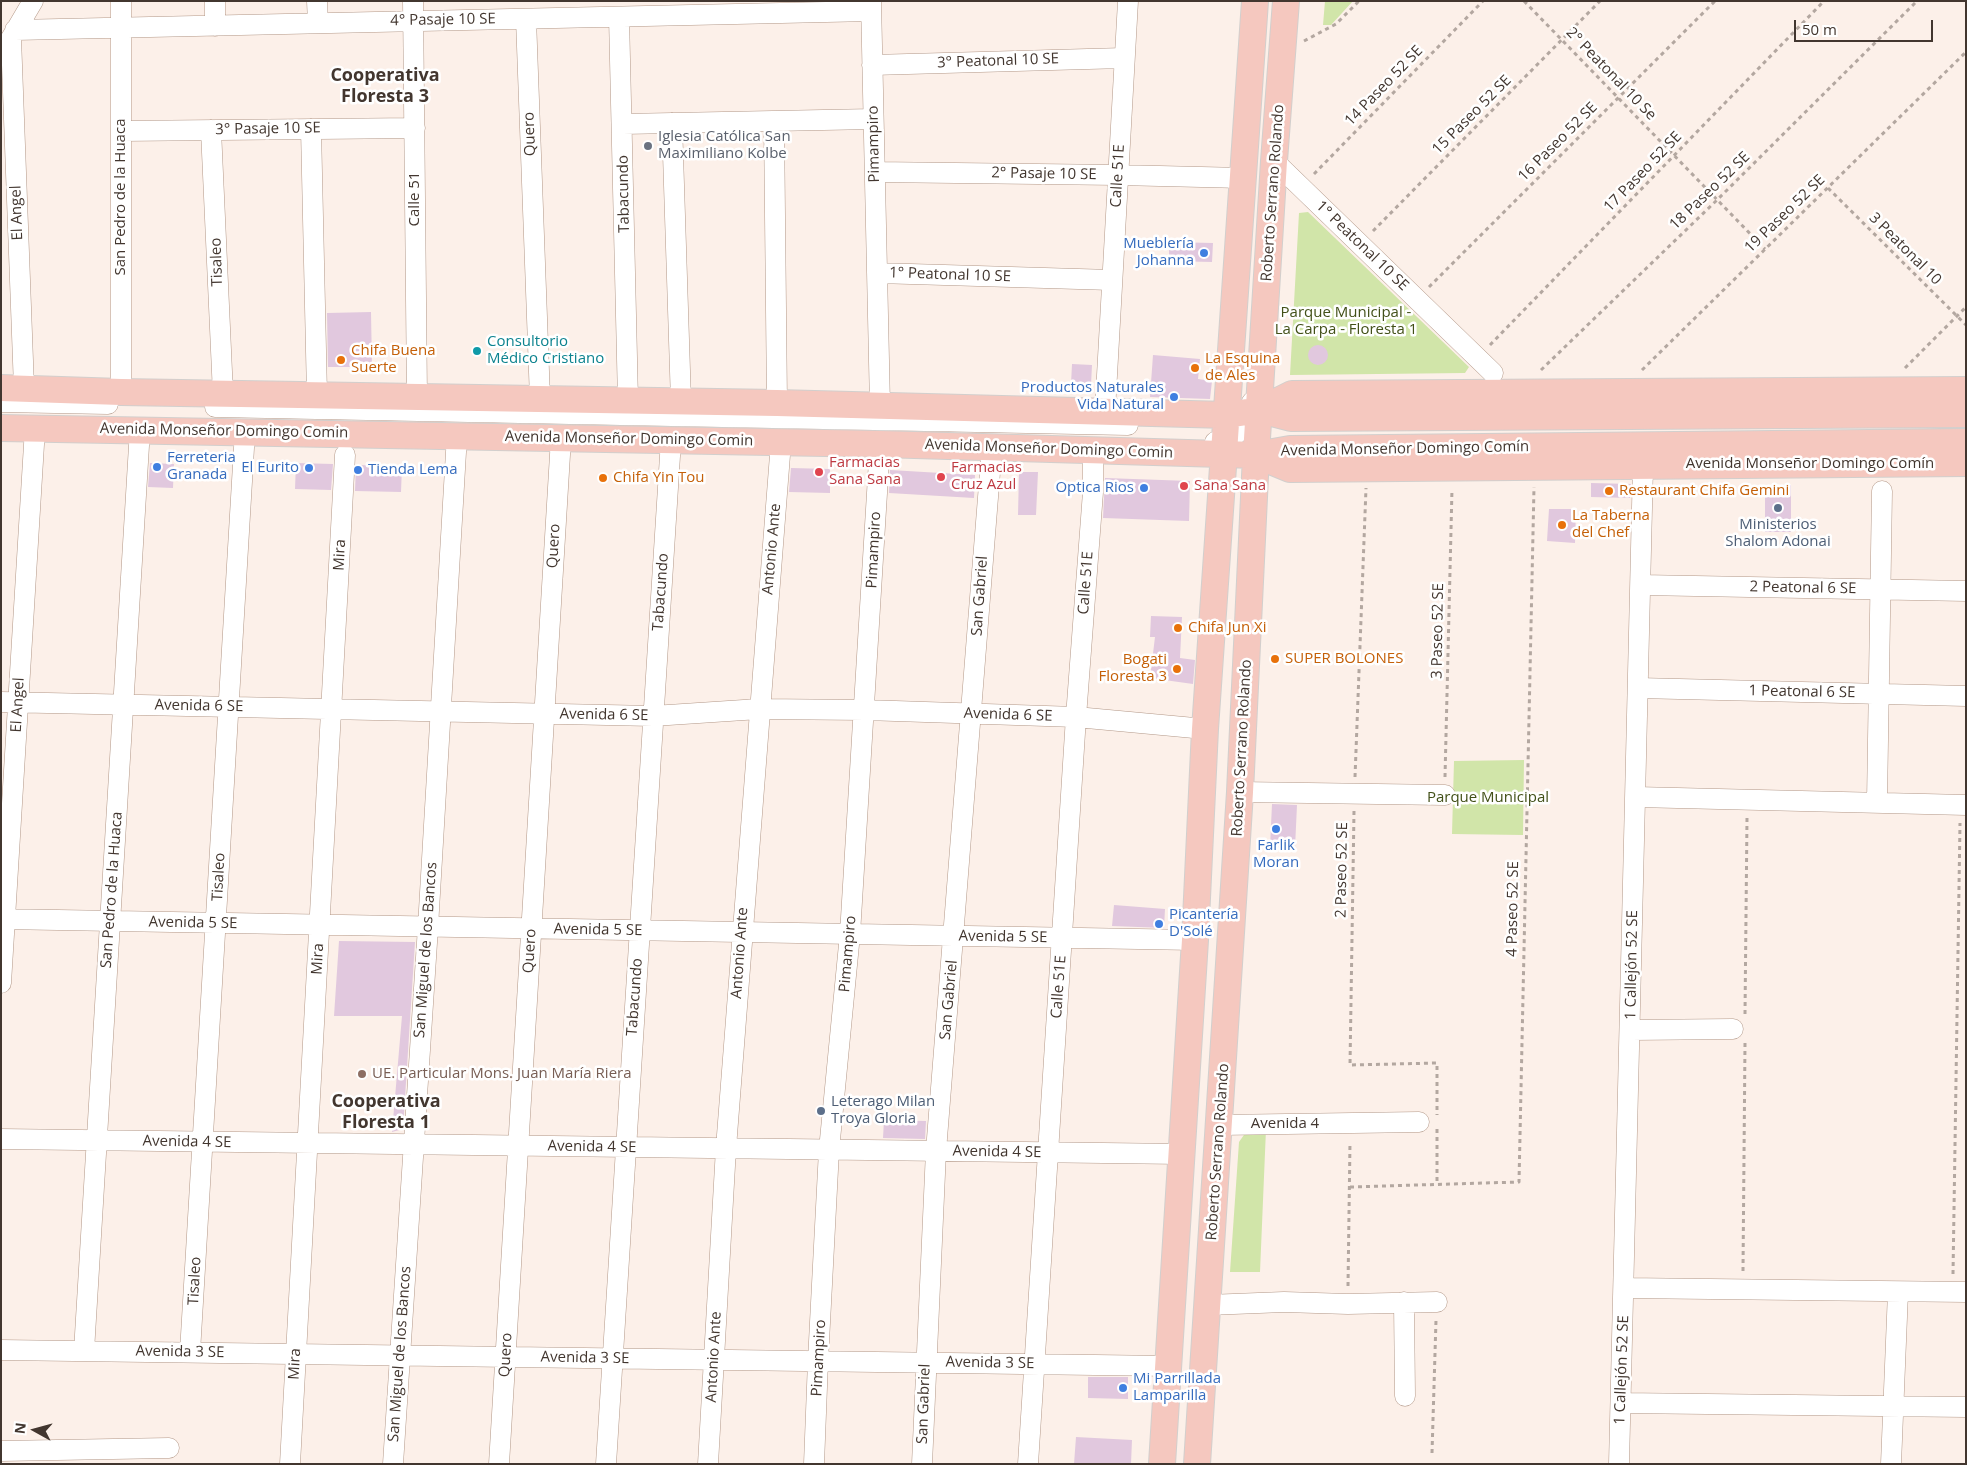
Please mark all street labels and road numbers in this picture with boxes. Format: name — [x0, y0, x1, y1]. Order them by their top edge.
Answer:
street label: 4° Pasaje 10 SE — [390, 10, 496, 30]
street label: 2° Peatonal 10 Se — [1562, 24, 1660, 124]
street label: 14 Paseo 52 SE — [1341, 42, 1427, 130]
street label: 3° Peatonal 10 SE — [937, 50, 1059, 72]
street label: 15 Paseo 52 SE — [1429, 72, 1515, 158]
street label: 16 Paseo 52 SE — [1515, 99, 1601, 185]
street label: Roberto Serrano Rolando — [1258, 104, 1288, 282]
street label: Pimampiro — [864, 105, 884, 183]
street label: Quero — [520, 111, 540, 157]
street label: San Pedro de la Huaca — [112, 119, 130, 275]
street label: 3° Pasaje 10 SE — [215, 119, 321, 139]
street label: 17 Paseo 52 SE — [1600, 128, 1686, 216]
street label: Calle 51E — [1107, 144, 1129, 208]
street label: 18 Paseo 52 SE — [1666, 148, 1754, 234]
street label: Tabacundo — [614, 155, 634, 233]
street label: 2° Pasaje 10 SE — [991, 164, 1097, 184]
street label: 19 Paseo 52 SE — [1741, 171, 1829, 257]
street label: Calle 51 — [406, 172, 424, 226]
street label: El Angel — [7, 185, 27, 241]
street label: 1° Peatonal 10 SE — [1312, 197, 1412, 295]
street label: 3 Peatonal 10 — [1865, 209, 1945, 289]
street label: Tisaleo — [207, 237, 227, 287]
street label: 1° Peatonal 10 SE — [889, 264, 1011, 286]
street label: Avenida Monseñor Domingo Comin — [100, 420, 348, 442]
street label: Avenida Monseñor Domingo Comin — [505, 428, 753, 450]
street label: Avenida Monseñor Domingo Comin — [925, 436, 1173, 462]
street label: Avenida Monseñor Domingo Comín — [1281, 438, 1529, 460]
street label: Avenida Monseñor Domingo Comín — [1686, 455, 1934, 473]
street label: Antonio Ante — [759, 503, 785, 595]
street label: Pimampiro — [863, 511, 885, 589]
street label: Quero — [544, 523, 564, 569]
street label: Mira — [330, 539, 350, 571]
street label: Calle 51E — [1075, 551, 1097, 615]
street label: Tabacundo — [649, 553, 673, 631]
street label: San Gabriel — [968, 555, 992, 637]
street label: 2 Peatonal 6 SE — [1749, 578, 1857, 598]
street label: 3 Paseo 52 SE — [1428, 583, 1448, 679]
street label: Roberto Serrano Rolando — [1228, 659, 1256, 837]
street label: El Angel — [8, 677, 28, 733]
street label: 1 Peatonal 6 SE — [1748, 682, 1856, 702]
street label: Avenida 6 SE — [154, 696, 244, 716]
street label: Avenida 6 SE — [963, 704, 1053, 726]
street label: Avenida 6 SE — [559, 705, 649, 725]
street label: San Pedro de la Huaca — [98, 811, 126, 969]
street label: 2 Paseo 52 SE — [1332, 822, 1352, 918]
street label: Tisaleo — [209, 852, 229, 902]
street label: San Miguel de los Bancos — [411, 861, 441, 1039]
street label: 4 Paseo 52 SE — [1503, 861, 1523, 957]
street label: Antonio Ante — [728, 907, 752, 999]
street label: 1 Callejón 52 SE — [1622, 910, 1642, 1020]
street label: Avenida 5 SE — [148, 913, 238, 933]
street label: Pimampiro — [836, 915, 860, 993]
street label: Avenida 5 SE — [553, 920, 643, 940]
street label: Avenida 5 SE — [958, 927, 1048, 947]
street label: Quero — [520, 928, 540, 974]
street label: Mira — [308, 943, 328, 975]
street label: Calle 51E — [1048, 955, 1070, 1019]
street label: Tabacundo — [623, 958, 647, 1036]
street label: San Gabriel — [937, 959, 961, 1041]
street label: Roberto Serrano Rolando — [1203, 1063, 1233, 1241]
street label: Avenida 4 — [1251, 1115, 1319, 1133]
street label: Avenida 4 SE — [142, 1132, 232, 1152]
street label: Avenida 4 SE — [547, 1137, 637, 1157]
street label: Avenida 4 SE — [952, 1142, 1042, 1162]
street label: Tisaleo — [185, 1256, 205, 1306]
street label: San Miguel de los Bancos — [385, 1265, 415, 1443]
street label: Antonio Ante — [703, 1311, 725, 1403]
street label: 1 Callejón 52 SE — [1611, 1315, 1633, 1425]
street label: Pimampiro — [808, 1319, 830, 1397]
street label: Quero — [496, 1332, 516, 1378]
street label: Avenida 3 SE — [135, 1342, 225, 1362]
street label: Mira — [285, 1348, 305, 1380]
street label: Avenida 3 SE — [540, 1348, 630, 1368]
street label: Avenida 3 SE — [945, 1353, 1035, 1373]
street label: San Gabriel — [914, 1364, 934, 1444]

